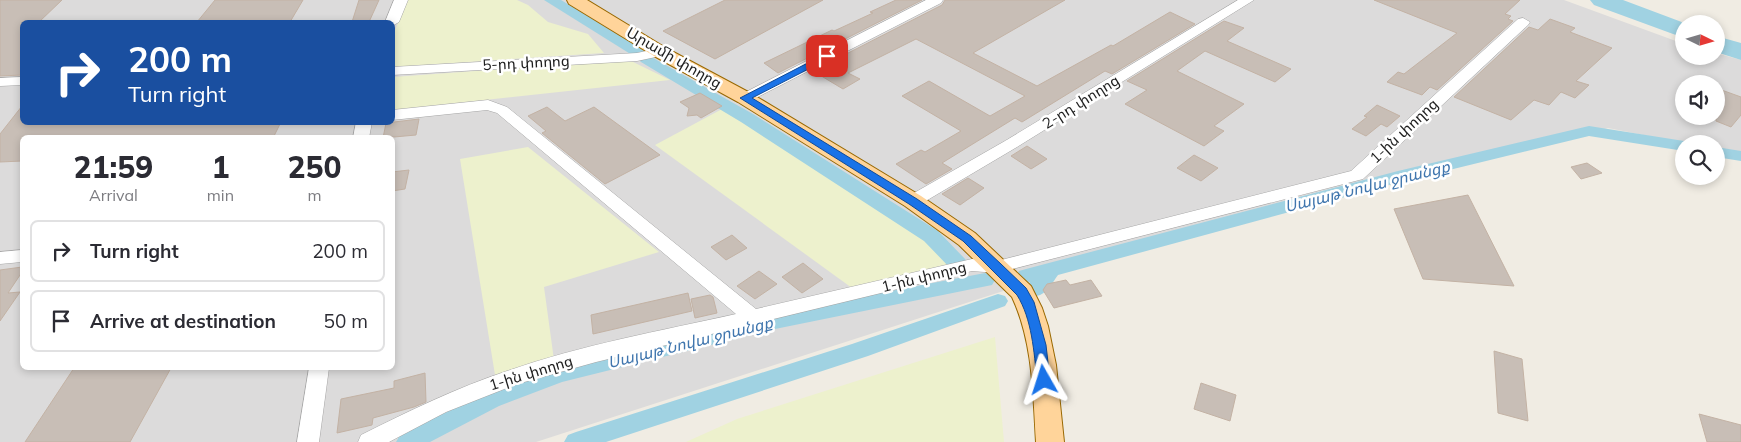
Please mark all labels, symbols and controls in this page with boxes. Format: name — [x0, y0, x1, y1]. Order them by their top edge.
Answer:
north arrow — [1675, 15, 1725, 65]
map controls — [1675, 15, 1725, 185]
street label: Արամի փողոց — [623, 23, 725, 93]
pin — [806, 35, 848, 77]
text: 200 m — [128, 37, 232, 81]
icon: right — [45, 40, 110, 105]
icon: arrive — [813, 42, 841, 70]
street label: 5-րդ փողոց — [482, 51, 570, 74]
street label: 2-րդ փողոց — [1039, 70, 1123, 133]
button: sound — [1675, 75, 1725, 125]
text: Turn right — [128, 80, 226, 108]
street label: 1-ին փողոց — [1365, 94, 1442, 167]
button: search — [1675, 135, 1725, 185]
text: 21:59 — [73, 148, 153, 186]
text: 1 — [211, 148, 229, 186]
text: 250 — [288, 148, 342, 186]
water label: Սայաթ Նովա ջրանցք — [1282, 155, 1453, 216]
text: Arrival — [89, 185, 138, 205]
text: min — [207, 185, 234, 205]
text: m — [307, 185, 322, 205]
icon: right — [47, 237, 75, 265]
text: Turn right — [90, 239, 179, 263]
text: 200 m — [312, 239, 368, 263]
street label: 1-ին փողոց — [879, 257, 968, 296]
icon: arrive — [47, 307, 75, 335]
text: Arrive at destination — [90, 309, 276, 333]
text: 50 m — [324, 309, 368, 333]
water label: Սայաթ Նովա ջրանցք — [605, 311, 776, 372]
street label: 1-ին փողոց — [487, 351, 575, 394]
position arrow — [1017, 353, 1069, 405]

